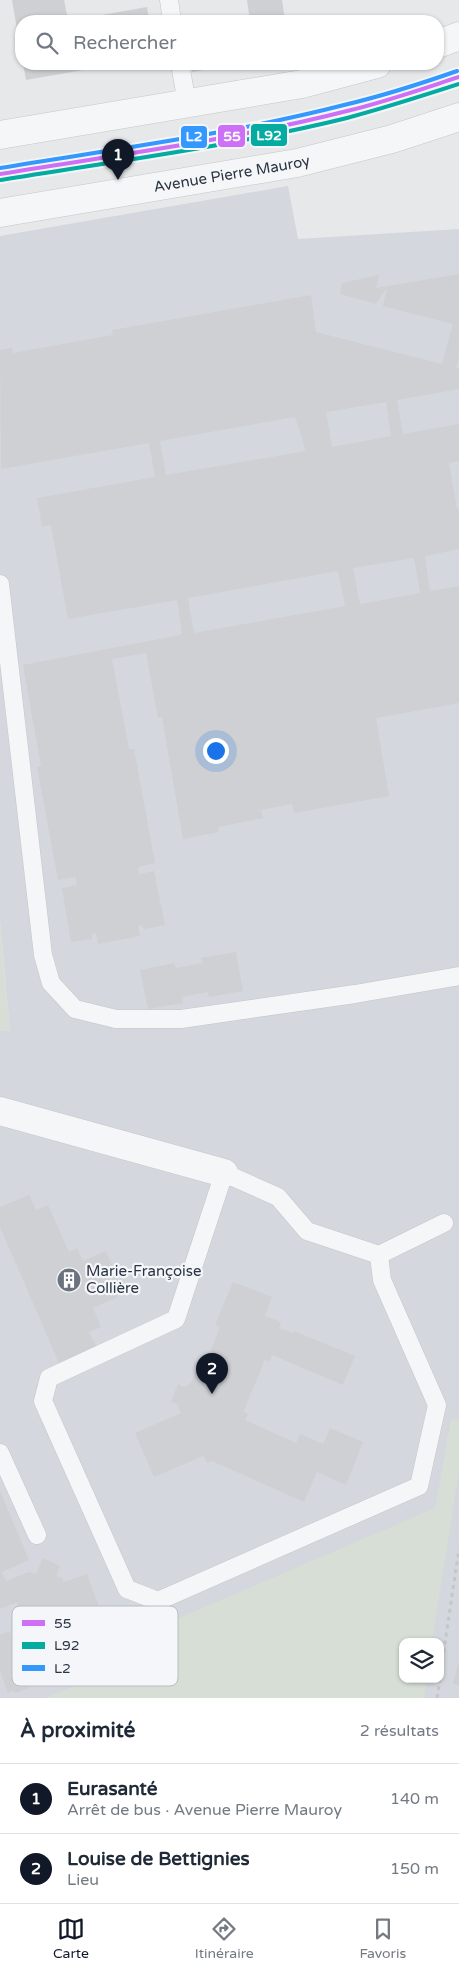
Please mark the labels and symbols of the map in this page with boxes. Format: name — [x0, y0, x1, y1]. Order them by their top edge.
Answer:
line badge: L92 — [250, 123, 288, 147]
line badge: 55 — [217, 124, 246, 148]
line badge: L2 — [180, 125, 208, 149]
text: L92 — [256, 127, 282, 144]
text: L2 — [186, 128, 203, 145]
text: 55 — [223, 128, 241, 145]
pin: 1 — [102, 139, 134, 180]
street label: Avenue Pierre Mauroy — [152, 151, 312, 196]
your location — [203, 738, 229, 764]
place label: Marie-Françoise Collière — [86, 1262, 202, 1297]
building icon: Marie-Françoise Collière — [56, 1267, 82, 1293]
pin: 2 — [196, 1353, 228, 1394]
legend — [12, 1606, 178, 1686]
text: 55 — [54, 1615, 72, 1632]
text: L92 — [54, 1637, 80, 1654]
text: L2 — [54, 1660, 71, 1677]

